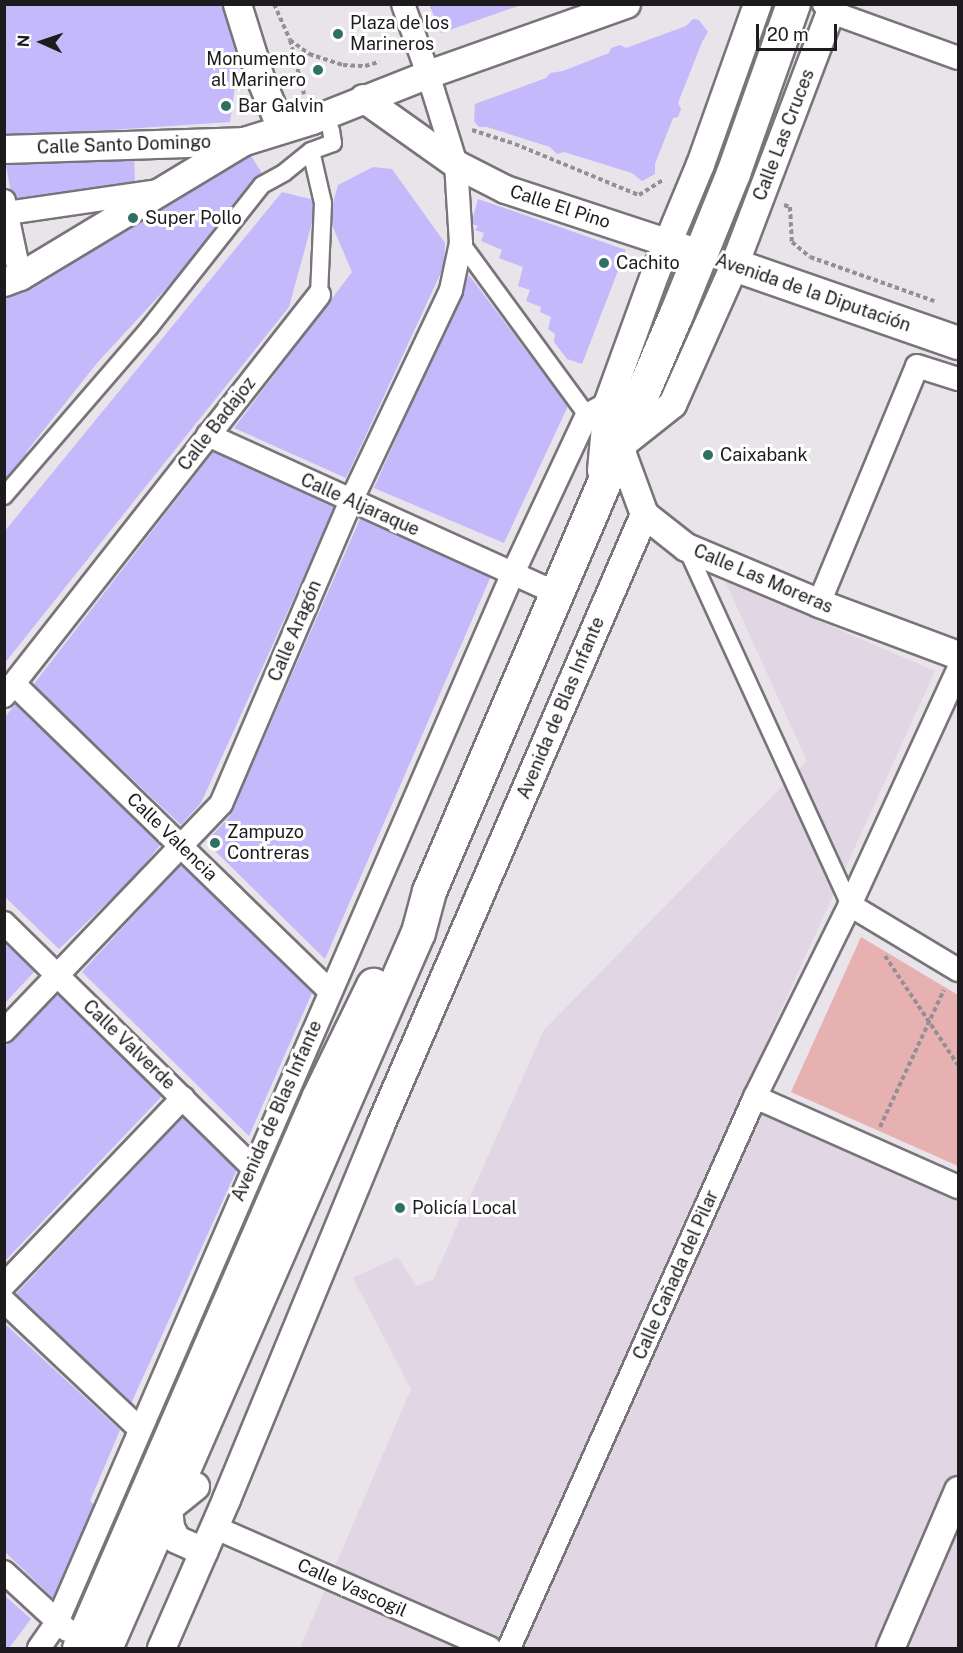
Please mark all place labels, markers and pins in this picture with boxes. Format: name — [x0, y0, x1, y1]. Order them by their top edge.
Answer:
place label: Plaza de los Marineros — [350, 13, 449, 56]
marker: Plaza de los Marineros — [331, 27, 345, 41]
place label: Monumento al Marinero — [206, 49, 306, 92]
marker: Monumento al Marinero — [311, 63, 325, 77]
place label: Bar Galvin — [238, 95, 324, 117]
marker: Bar Galvin — [219, 99, 233, 113]
place label: Super Pollo — [145, 207, 242, 229]
marker: Super Pollo — [126, 211, 140, 225]
place label: Cachito — [616, 252, 680, 274]
marker: Cachito — [597, 256, 611, 270]
place label: Caixabank — [720, 444, 807, 466]
marker: Caixabank — [701, 448, 715, 462]
place label: Zampuzo Contreras — [227, 822, 309, 864]
marker: Zampuzo Contreras — [208, 836, 222, 850]
place label: Policía Local — [412, 1197, 517, 1219]
marker: Policía Local — [393, 1201, 407, 1215]

